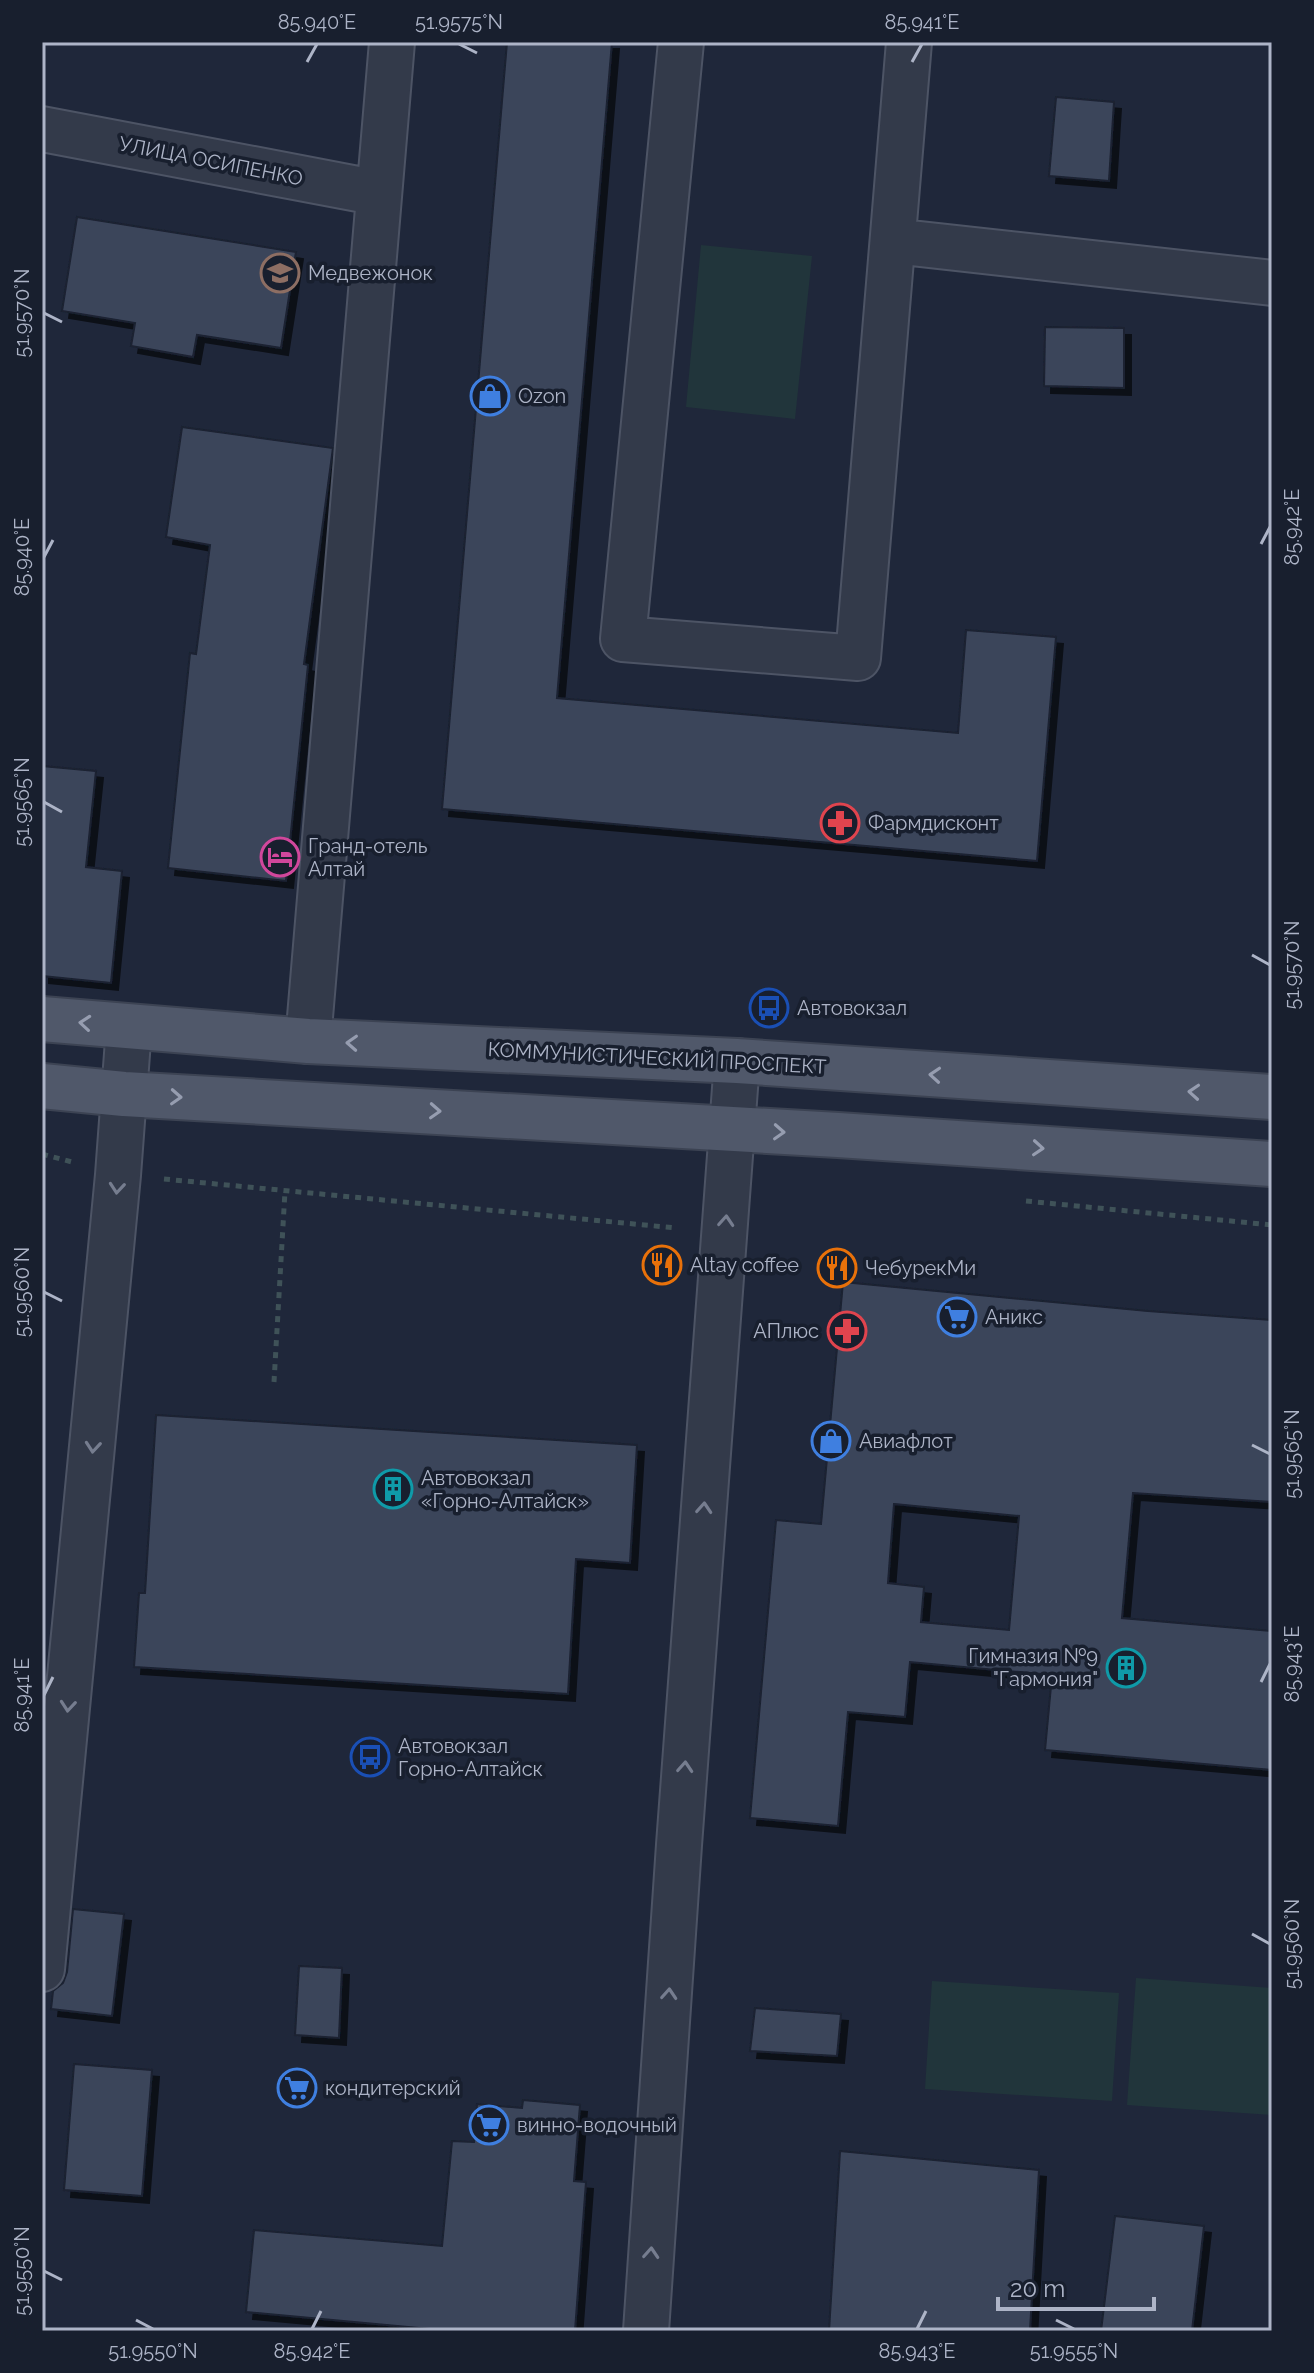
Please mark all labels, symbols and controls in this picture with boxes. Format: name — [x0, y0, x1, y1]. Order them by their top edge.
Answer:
text: 85.940°E — [278, 10, 356, 34]
text: 51.9575°N — [415, 10, 503, 34]
text: 85.941°E — [885, 10, 959, 34]
street label: УЛИЦА ОСИПЕНКО — [117, 131, 305, 191]
school or university icon: Медвежонок — [259, 252, 301, 294]
place label: Медвежонок — [308, 261, 433, 285]
text: 51.9570°N — [10, 268, 34, 358]
shop icon: Ozon — [469, 375, 511, 417]
place label: Ozon — [518, 384, 566, 408]
text: 85.942°E — [1280, 489, 1304, 565]
text: 85.940°E — [10, 518, 34, 596]
text: 51.9565°N — [10, 757, 34, 847]
pharmacy icon: Фармдисконт — [819, 802, 861, 844]
place label: Фармдисконт — [868, 811, 999, 835]
place label: Гранд-отель Алтай — [308, 834, 428, 881]
hotel icon: Гранд-отель Алтай — [259, 836, 301, 878]
text: 51.9570°N — [1280, 920, 1304, 1010]
bus stop icon: Автовокзал — [748, 987, 790, 1029]
place label: Автовокзал — [797, 996, 907, 1020]
one-way arrow — [78, 1015, 91, 1032]
one-way arrow — [345, 1035, 358, 1052]
street label: КОММУНИСТИЧЕСКИЙ ПРОСПЕКТ — [487, 1037, 827, 1079]
one-way arrow — [928, 1067, 941, 1084]
one-way arrow — [1187, 1084, 1200, 1101]
one-way arrow — [170, 1088, 183, 1105]
one-way arrow — [429, 1102, 442, 1119]
one-way arrow — [773, 1123, 786, 1140]
one-way arrow — [1032, 1140, 1045, 1157]
one-way arrow — [109, 1182, 126, 1195]
one-way arrow — [717, 1214, 734, 1227]
restaurant icon: Altay coffee — [641, 1244, 683, 1286]
text: 51.9560°N — [10, 1247, 34, 1337]
restaurant icon: ЧебурекМи — [816, 1247, 858, 1289]
place label: Altay coffee — [690, 1253, 799, 1277]
place label: ЧебурекМи — [865, 1256, 976, 1280]
supermarket icon: Аникс — [936, 1296, 978, 1338]
place label: Аникс — [985, 1305, 1043, 1329]
pharmacy icon: АПлюс — [826, 1310, 868, 1352]
place label: АПлюс — [753, 1319, 819, 1343]
text: 51.9565°N — [1280, 1409, 1304, 1499]
shop icon: Авиафлот — [810, 1420, 852, 1462]
place label: Авиафлот — [859, 1429, 953, 1453]
one-way arrow — [84, 1441, 101, 1454]
place label: Автовокзал «Горно-Алтайск» — [421, 1466, 589, 1513]
building icon: Автовокзал «Горно-Алтайск» — [372, 1468, 414, 1510]
one-way arrow — [695, 1501, 712, 1514]
text: 85.943°E — [1280, 1626, 1304, 1702]
place label: Гимназия №9 "Гармония" — [968, 1644, 1098, 1691]
building icon: Гимназия №9 "Гармония" — [1105, 1647, 1147, 1689]
text: 85.941°E — [10, 1658, 34, 1732]
one-way arrow — [60, 1700, 77, 1713]
place label: Автовокзал Горно-Алтайск — [398, 1734, 543, 1781]
bus stop icon: Автовокзал Горно-Алтайск — [349, 1736, 391, 1778]
one-way arrow — [676, 1760, 693, 1773]
text: 51.9560°N — [1280, 1899, 1304, 1989]
one-way arrow — [660, 1987, 677, 2000]
supermarket icon: кондитерский — [276, 2067, 318, 2109]
place label: кондитерский — [325, 2076, 461, 2100]
supermarket icon: винно-водочный — [468, 2104, 510, 2146]
place label: винно-водочный — [517, 2113, 677, 2137]
text: 51.9550°N — [10, 2226, 34, 2316]
one-way arrow — [642, 2246, 659, 2259]
scale bar — [998, 2261, 1154, 2311]
text: 20 m — [1010, 2274, 1065, 2303]
text: 51.9550°N — [108, 2339, 198, 2363]
text: 85.942°E — [274, 2339, 350, 2363]
text: 85.943°E — [879, 2339, 955, 2363]
text: 51.9555°N — [1030, 2339, 1118, 2363]

